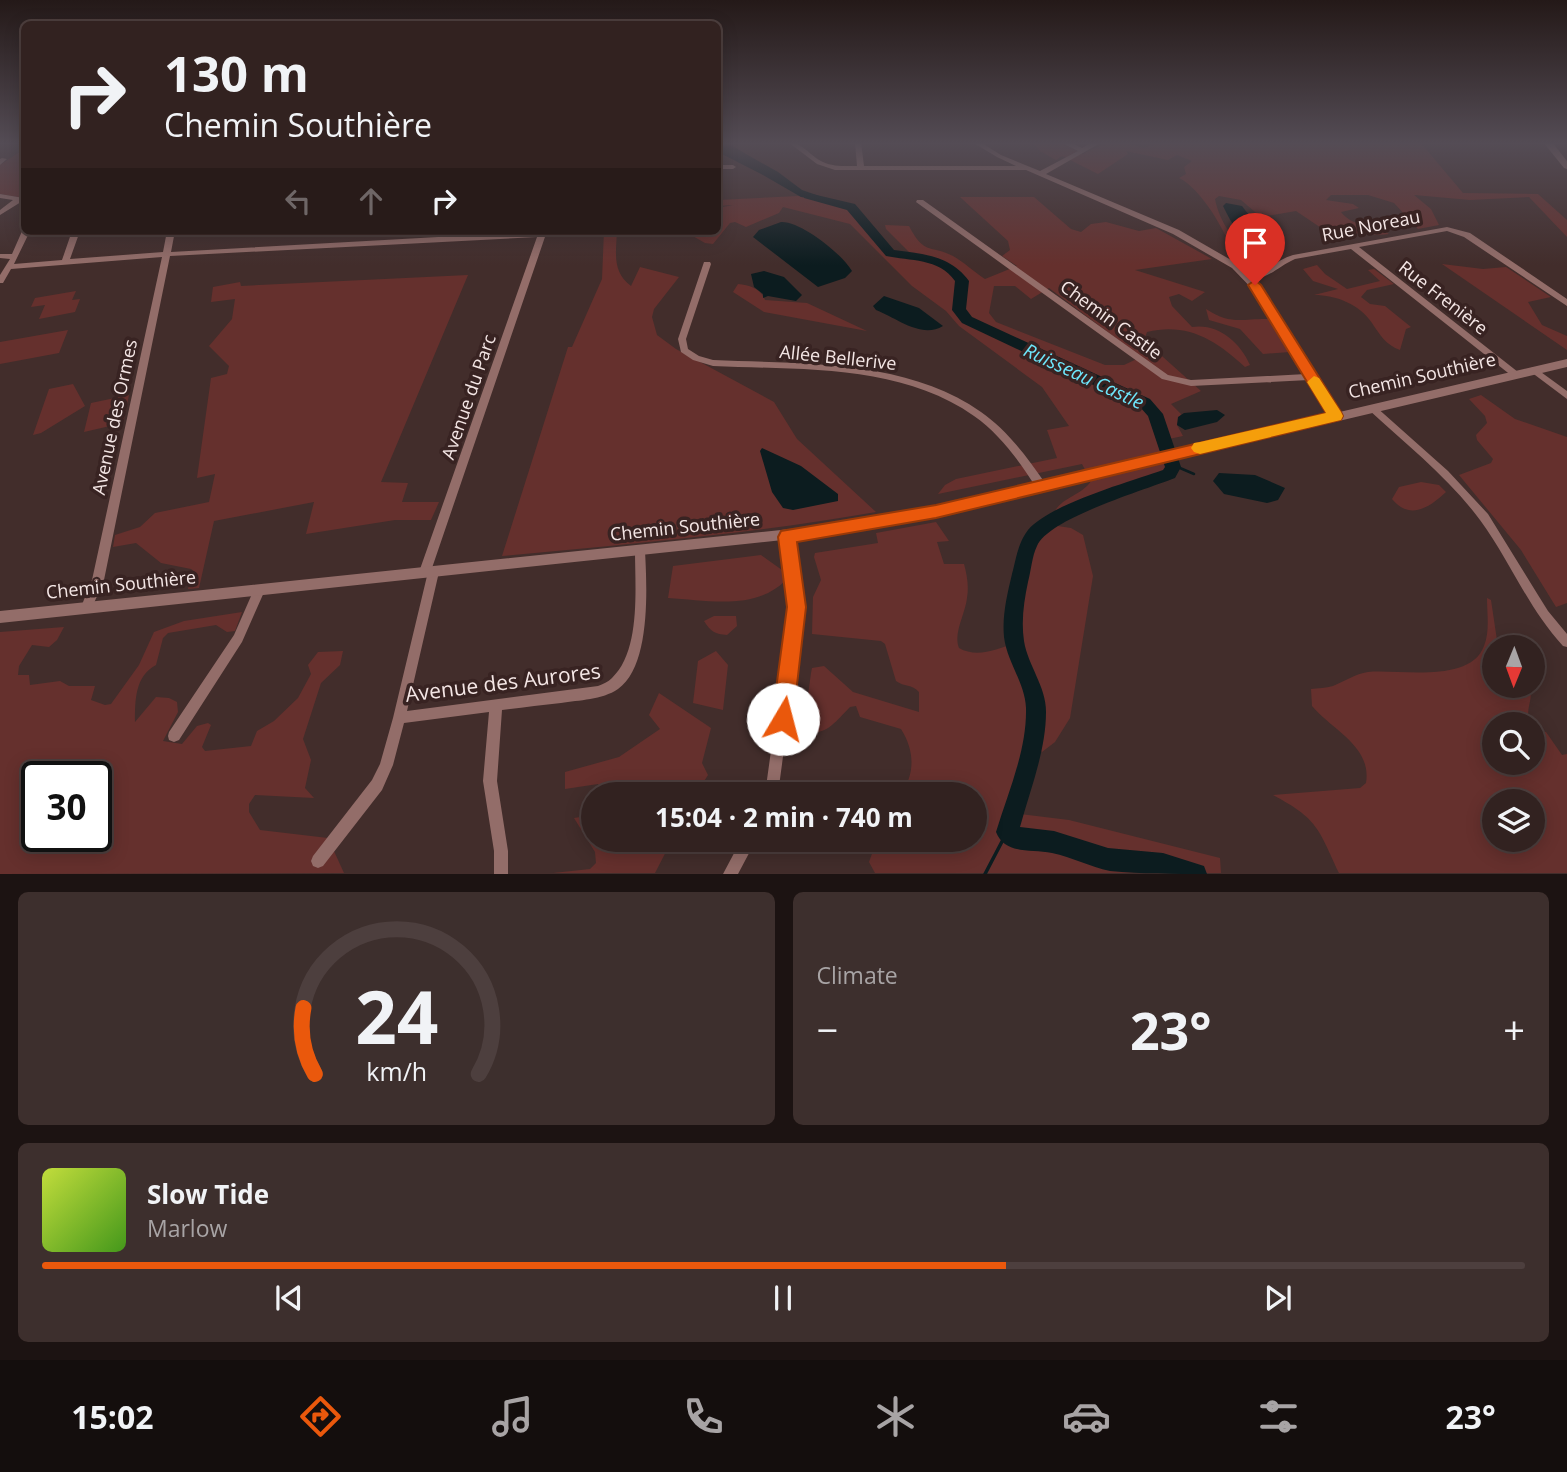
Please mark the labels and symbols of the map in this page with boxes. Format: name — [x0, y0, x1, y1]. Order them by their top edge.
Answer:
street label: Rue Noreau — [1320, 204, 1422, 246]
pin — [1225, 213, 1285, 285]
street label: Rue Frenière — [1394, 255, 1493, 340]
street label: Chemin Castle — [1056, 274, 1167, 364]
street label: Avenue du Parc — [435, 331, 501, 462]
street label: Avenue des Ormes — [86, 337, 142, 497]
water label: Ruisseau Castle — [1020, 337, 1148, 415]
street label: Allée Bellerive — [779, 339, 898, 375]
street label: Chemin Southière — [1346, 346, 1498, 404]
street label: Chemin Southière — [609, 506, 761, 546]
street label: Chemin Southière — [45, 564, 197, 604]
north arrow — [1482, 635, 1545, 698]
street label: Avenue des Aurores — [404, 656, 602, 708]
position arrow — [746, 682, 820, 756]
speed limit sign: 30 — [21, 761, 112, 852]

